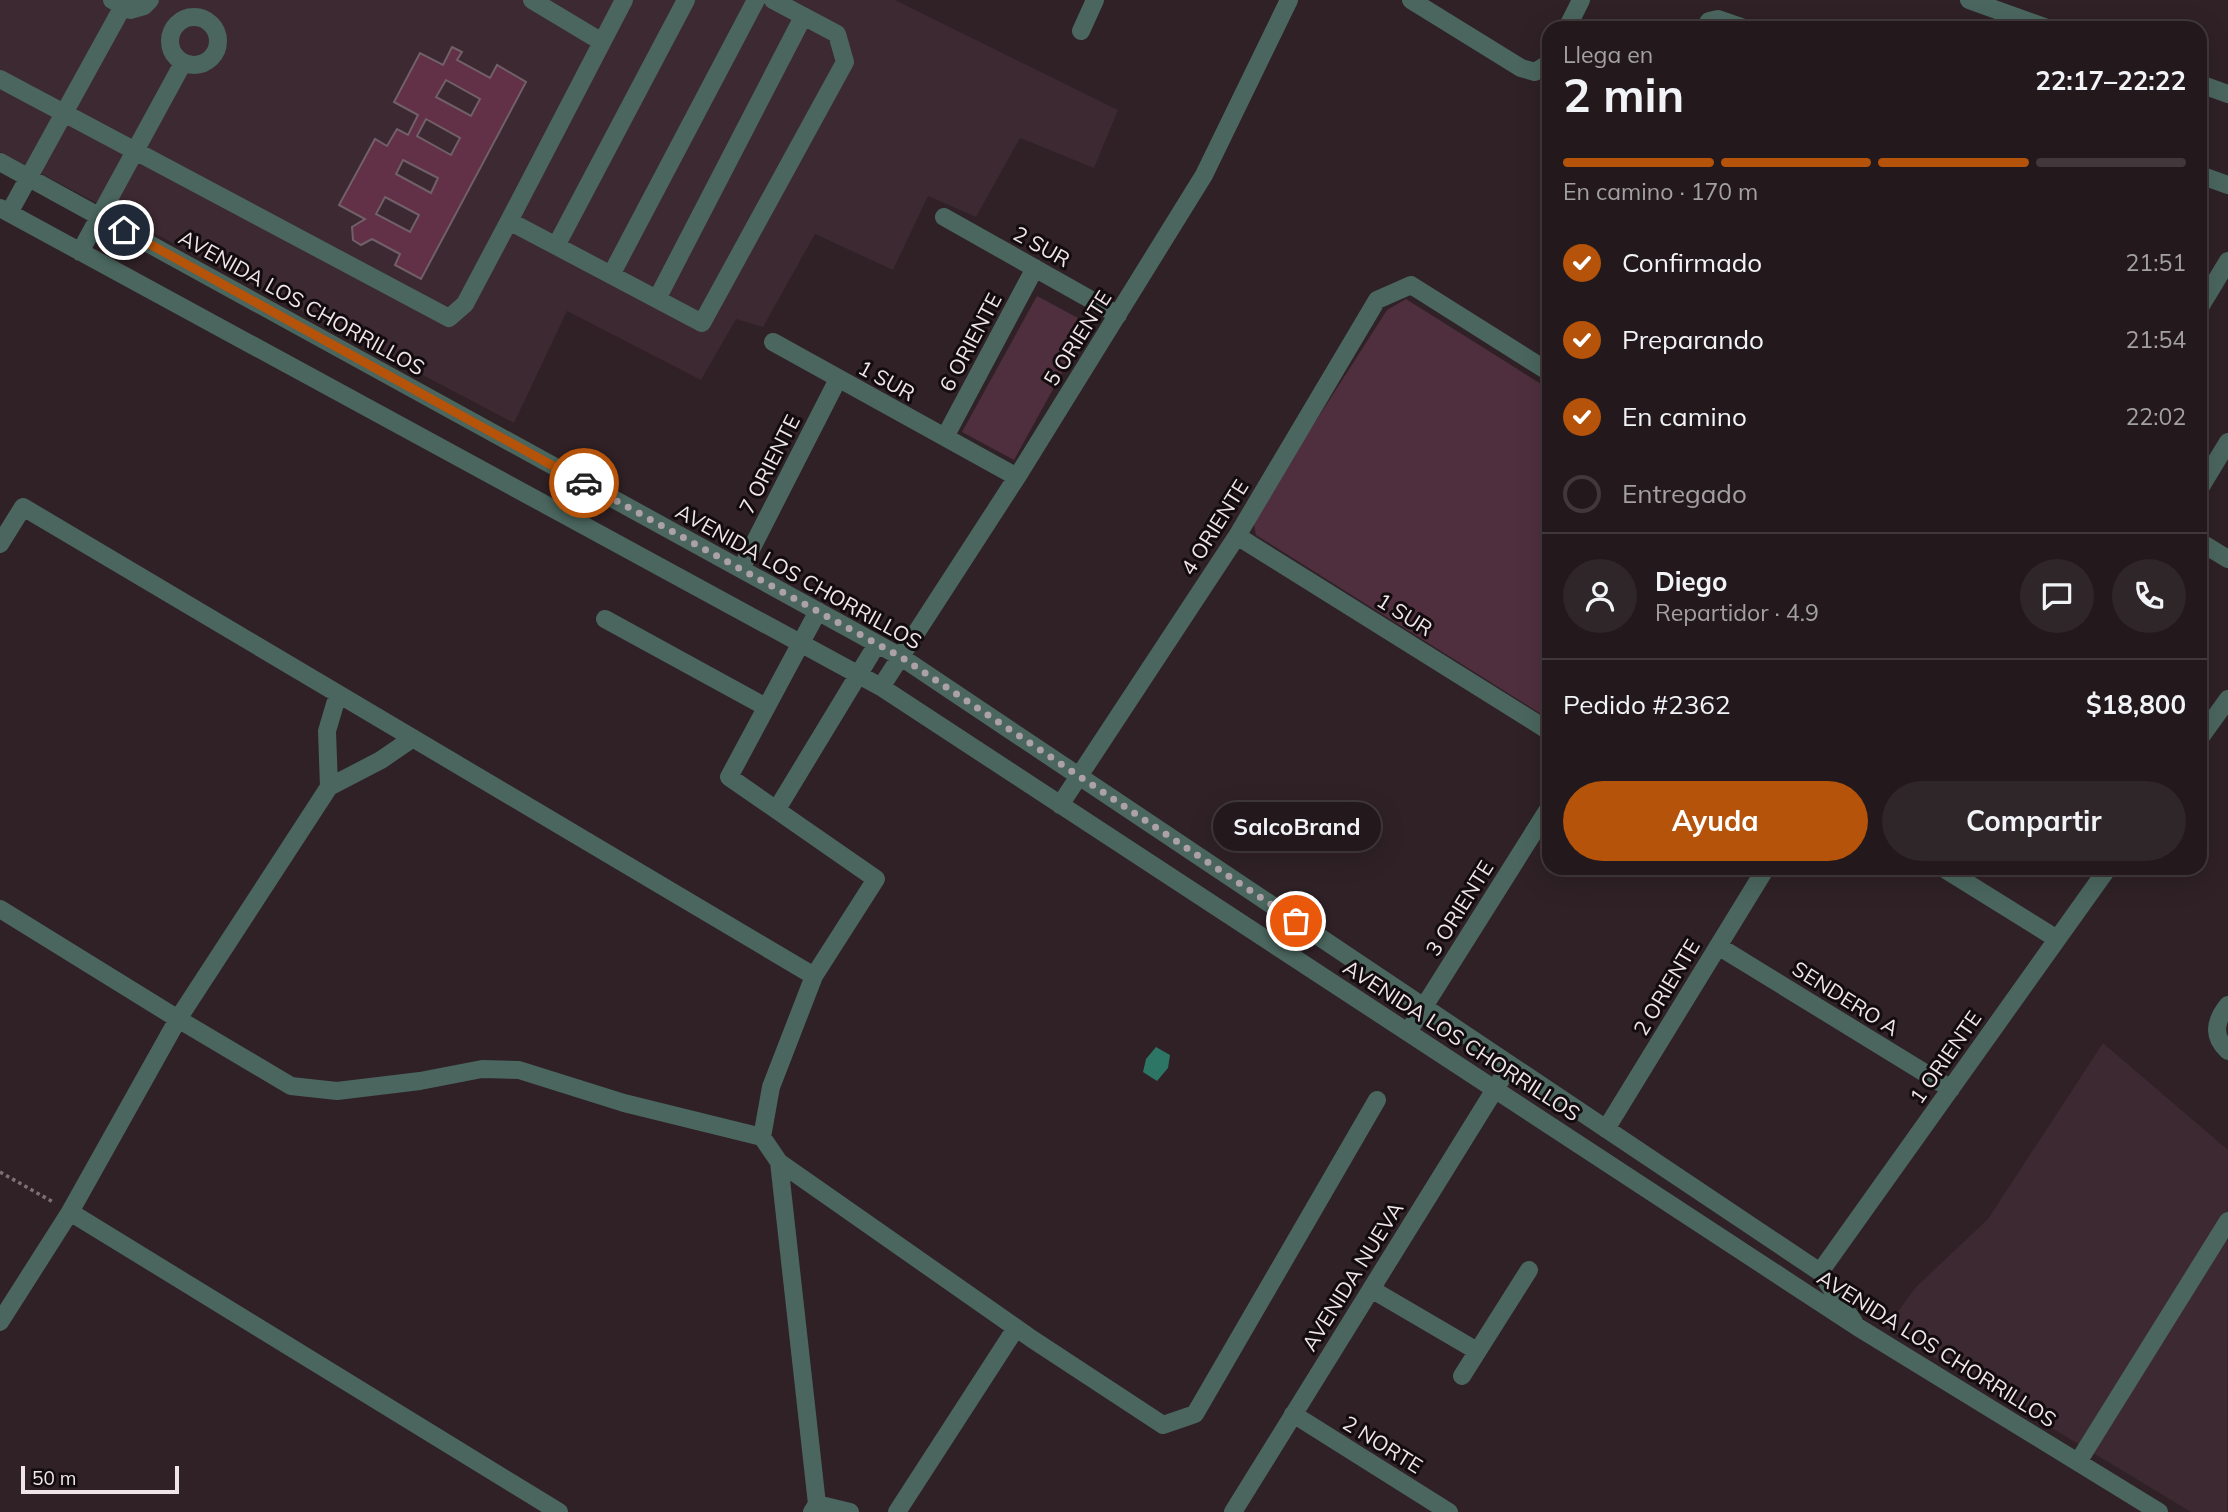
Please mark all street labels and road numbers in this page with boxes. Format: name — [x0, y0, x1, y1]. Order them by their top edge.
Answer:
street label: 2 SUR — [1009, 220, 1075, 272]
street label: AVENIDA LOS CHORRILLOS — [175, 224, 429, 380]
street label: 5 ORIENTE — [1038, 286, 1116, 390]
street label: 6 ORIENTE — [933, 289, 1007, 395]
street label: 1 SUR — [854, 354, 920, 406]
street label: 7 ORIENTE — [733, 410, 805, 518]
street label: 4 ORIENTE — [1175, 475, 1253, 579]
street label: AVENIDA LOS CHORRILLOS — [672, 498, 926, 654]
street label: 1 SUR — [1372, 587, 1438, 641]
street label: 3 ORIENTE — [1420, 856, 1498, 960]
street label: 2 ORIENTE — [1627, 934, 1705, 1040]
street label: AVENIDA LOS CHORRILLOS — [1339, 954, 1585, 1126]
street label: SENDERO A — [1788, 955, 1905, 1041]
street label: 1 ORIENTE — [1904, 1006, 1986, 1108]
street label: AVENIDA NUEVA — [1296, 1196, 1409, 1355]
street label: AVENIDA LOS CHORRILLOS — [1813, 1264, 2061, 1432]
street label: 2 NORTE — [1338, 1409, 1428, 1479]

